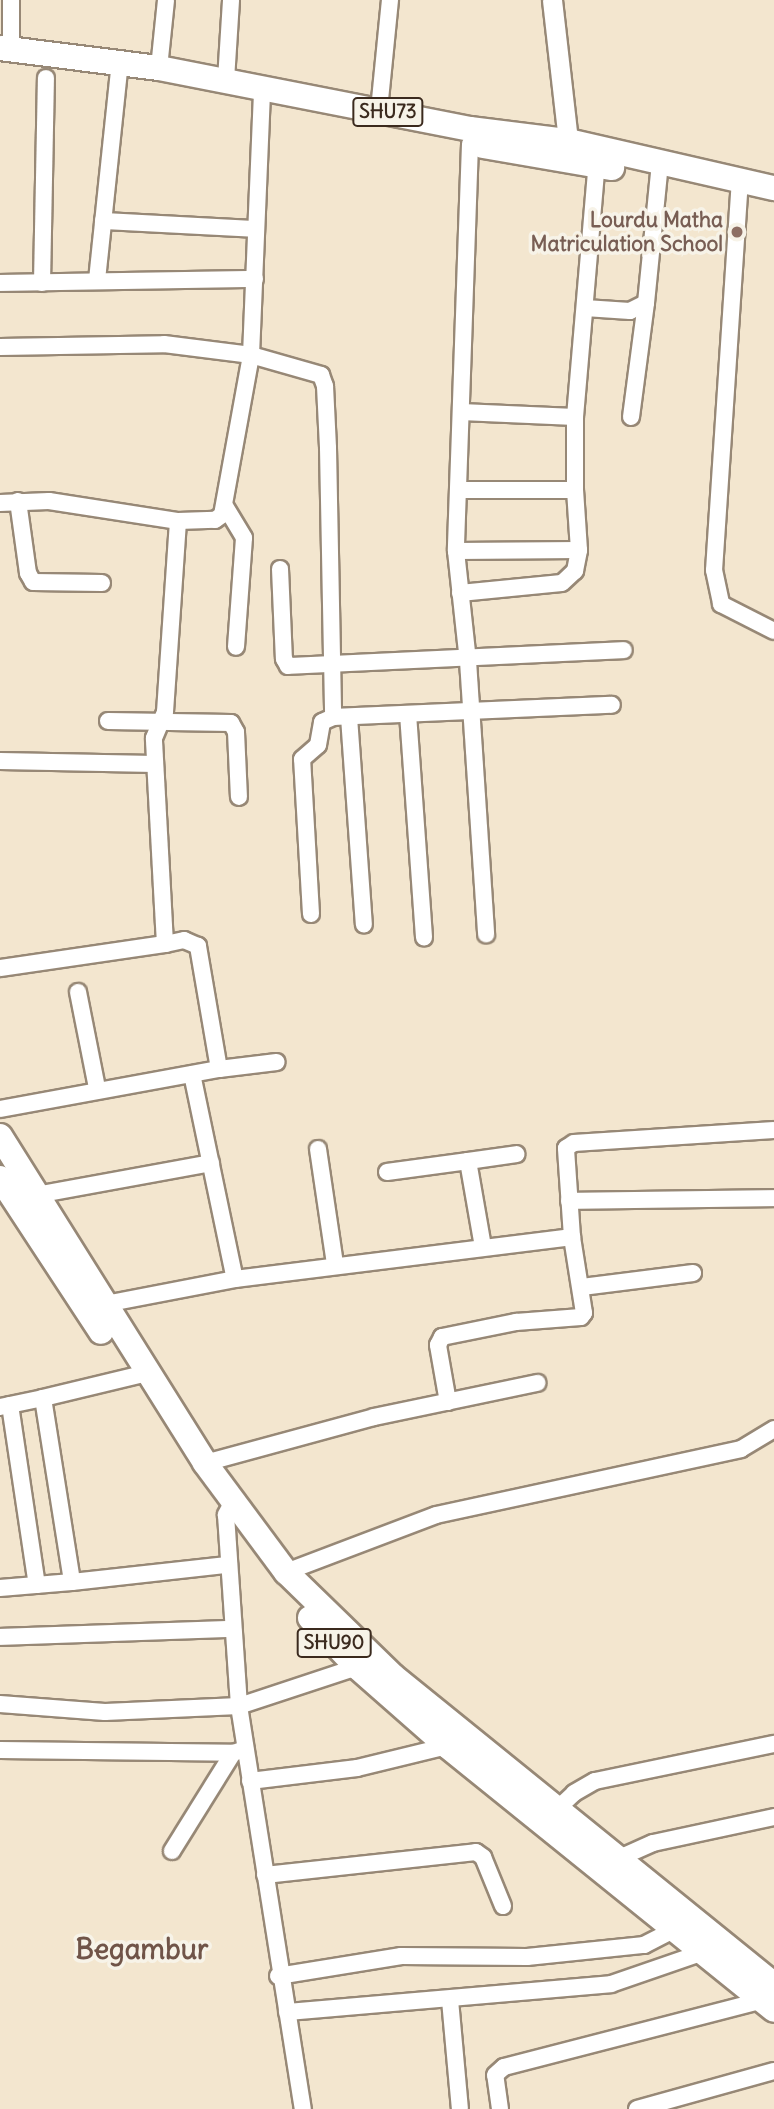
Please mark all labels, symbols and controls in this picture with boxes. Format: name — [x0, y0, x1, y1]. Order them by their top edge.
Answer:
road number: SHU73 — [351, 96, 425, 128]
place label: Lourdu Matha Matriculation School — [531, 207, 723, 257]
marker: Lourdu Matha Matriculation School — [729, 224, 745, 240]
road number: SHU90 — [296, 1628, 372, 1658]
district label: Begambur — [76, 1932, 208, 1966]

